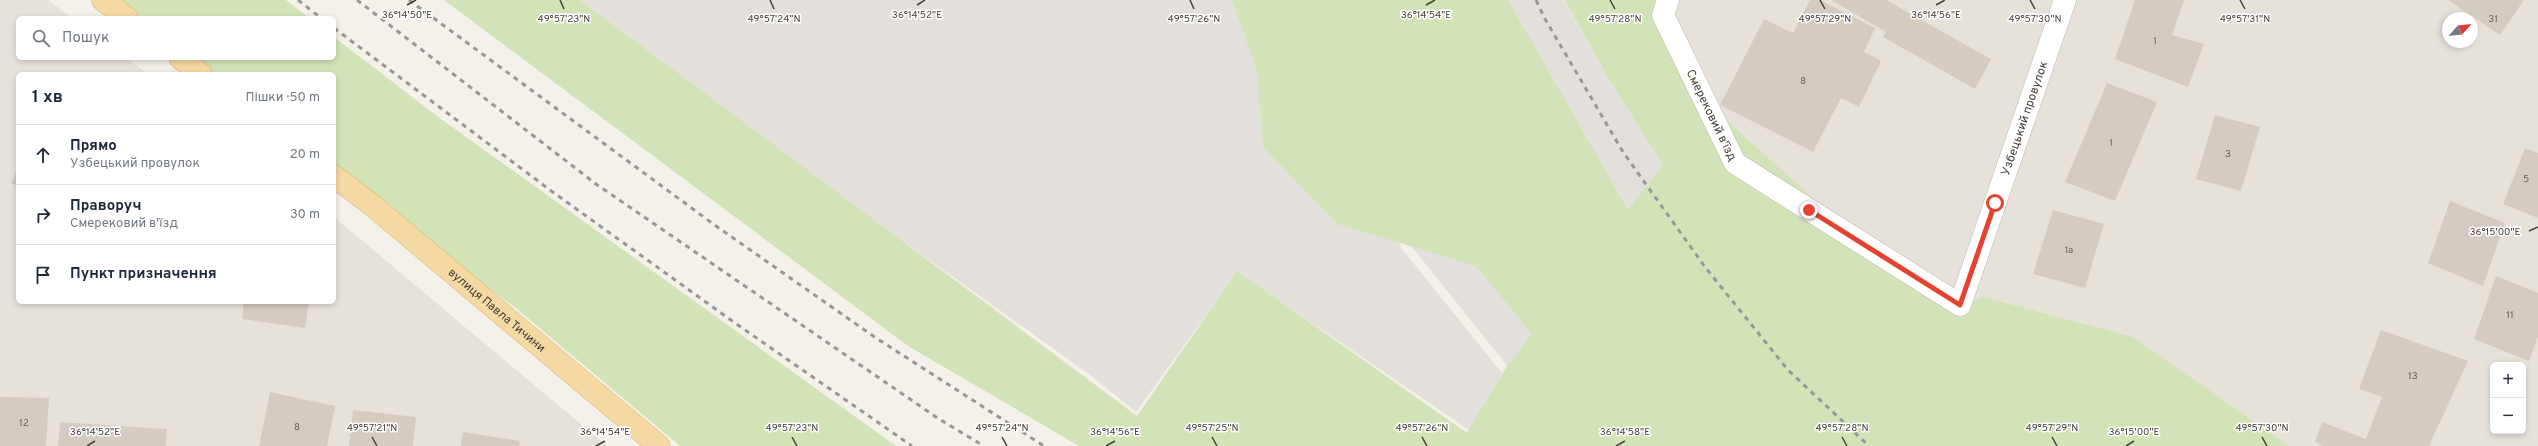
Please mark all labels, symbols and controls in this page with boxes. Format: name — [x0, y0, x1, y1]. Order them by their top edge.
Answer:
text: 36°14'50"E — [382, 9, 432, 22]
text: 36°14'52"E — [892, 9, 942, 22]
text: 36°14'54"E — [1401, 9, 1451, 22]
text: 36°14'56"E — [1911, 9, 1961, 22]
north arrow — [2442, 12, 2478, 48]
text: 49°57'23"N — [538, 13, 590, 26]
text: 49°57'24"N — [748, 13, 800, 26]
text: 49°57'26"N — [1168, 13, 1220, 26]
text: 49°57'28"N — [1589, 13, 1641, 26]
text: 49°57'29"N — [1799, 13, 1851, 26]
text: 49°57'30"N — [2008, 13, 2062, 26]
text: 49°57'31"N — [2220, 13, 2270, 26]
house number: 31 — [2488, 13, 2498, 26]
search box — [16, 16, 336, 60]
icon: search — [30, 27, 52, 49]
text: Пошук — [62, 29, 110, 48]
house number: 1 — [2153, 35, 2157, 48]
street label: Узбецький провулок — [1998, 59, 2052, 178]
street label: Смерековий в'їзд — [1682, 67, 1740, 164]
house number: 8 — [1800, 75, 1806, 88]
text: 1 хв — [32, 87, 63, 109]
text: Пішки · 50 m — [245, 90, 320, 106]
text: Прямо — [70, 137, 117, 156]
house number: 1 — [2109, 137, 2113, 150]
icon: ahead — [32, 144, 54, 166]
text: 20 m — [290, 147, 320, 163]
house number: 3 — [2225, 148, 2231, 161]
text: Узбецький провулок — [70, 156, 200, 172]
house number: 5 — [2523, 173, 2529, 186]
route start — [1986, 194, 2004, 212]
text: Праворуч — [70, 197, 141, 216]
route end — [1800, 201, 1818, 219]
icon: right — [32, 204, 54, 226]
text: 30 m — [290, 207, 320, 223]
text: Смерековий в'їзд — [70, 216, 178, 232]
text: 36°15'00"E — [2470, 226, 2520, 239]
house number: 1а — [2065, 244, 2073, 257]
icon: arrive — [32, 264, 54, 286]
text: Пункт призначення — [70, 265, 217, 284]
street label: вулиця Павла Тичини — [444, 265, 548, 356]
house number: 11 — [2506, 309, 2514, 322]
map controls — [2490, 362, 2526, 434]
button: + — [2490, 362, 2526, 398]
house number: 13 — [2408, 370, 2418, 383]
button: − — [2490, 398, 2526, 434]
house number: 12 — [19, 417, 29, 430]
house number: 8 — [294, 421, 300, 434]
text: 49°57'21"N — [347, 422, 397, 435]
text: 49°57'23"N — [766, 422, 818, 435]
text: 49°57'24"N — [976, 422, 1028, 435]
text: 49°57'25"N — [1185, 422, 1239, 435]
text: 49°57'26"N — [1396, 422, 1448, 435]
text: 49°57'28"N — [1816, 422, 1868, 435]
text: 49°57'29"N — [2026, 422, 2078, 435]
text: 49°57'30"N — [2235, 422, 2289, 435]
text: 36°14'52"E — [70, 426, 120, 439]
text: 36°14'54"E — [580, 426, 630, 439]
text: 36°14'56"E — [1090, 426, 1140, 439]
text: 36°14'58"E — [1600, 426, 1650, 439]
text: 36°15'00"E — [2109, 426, 2159, 439]

